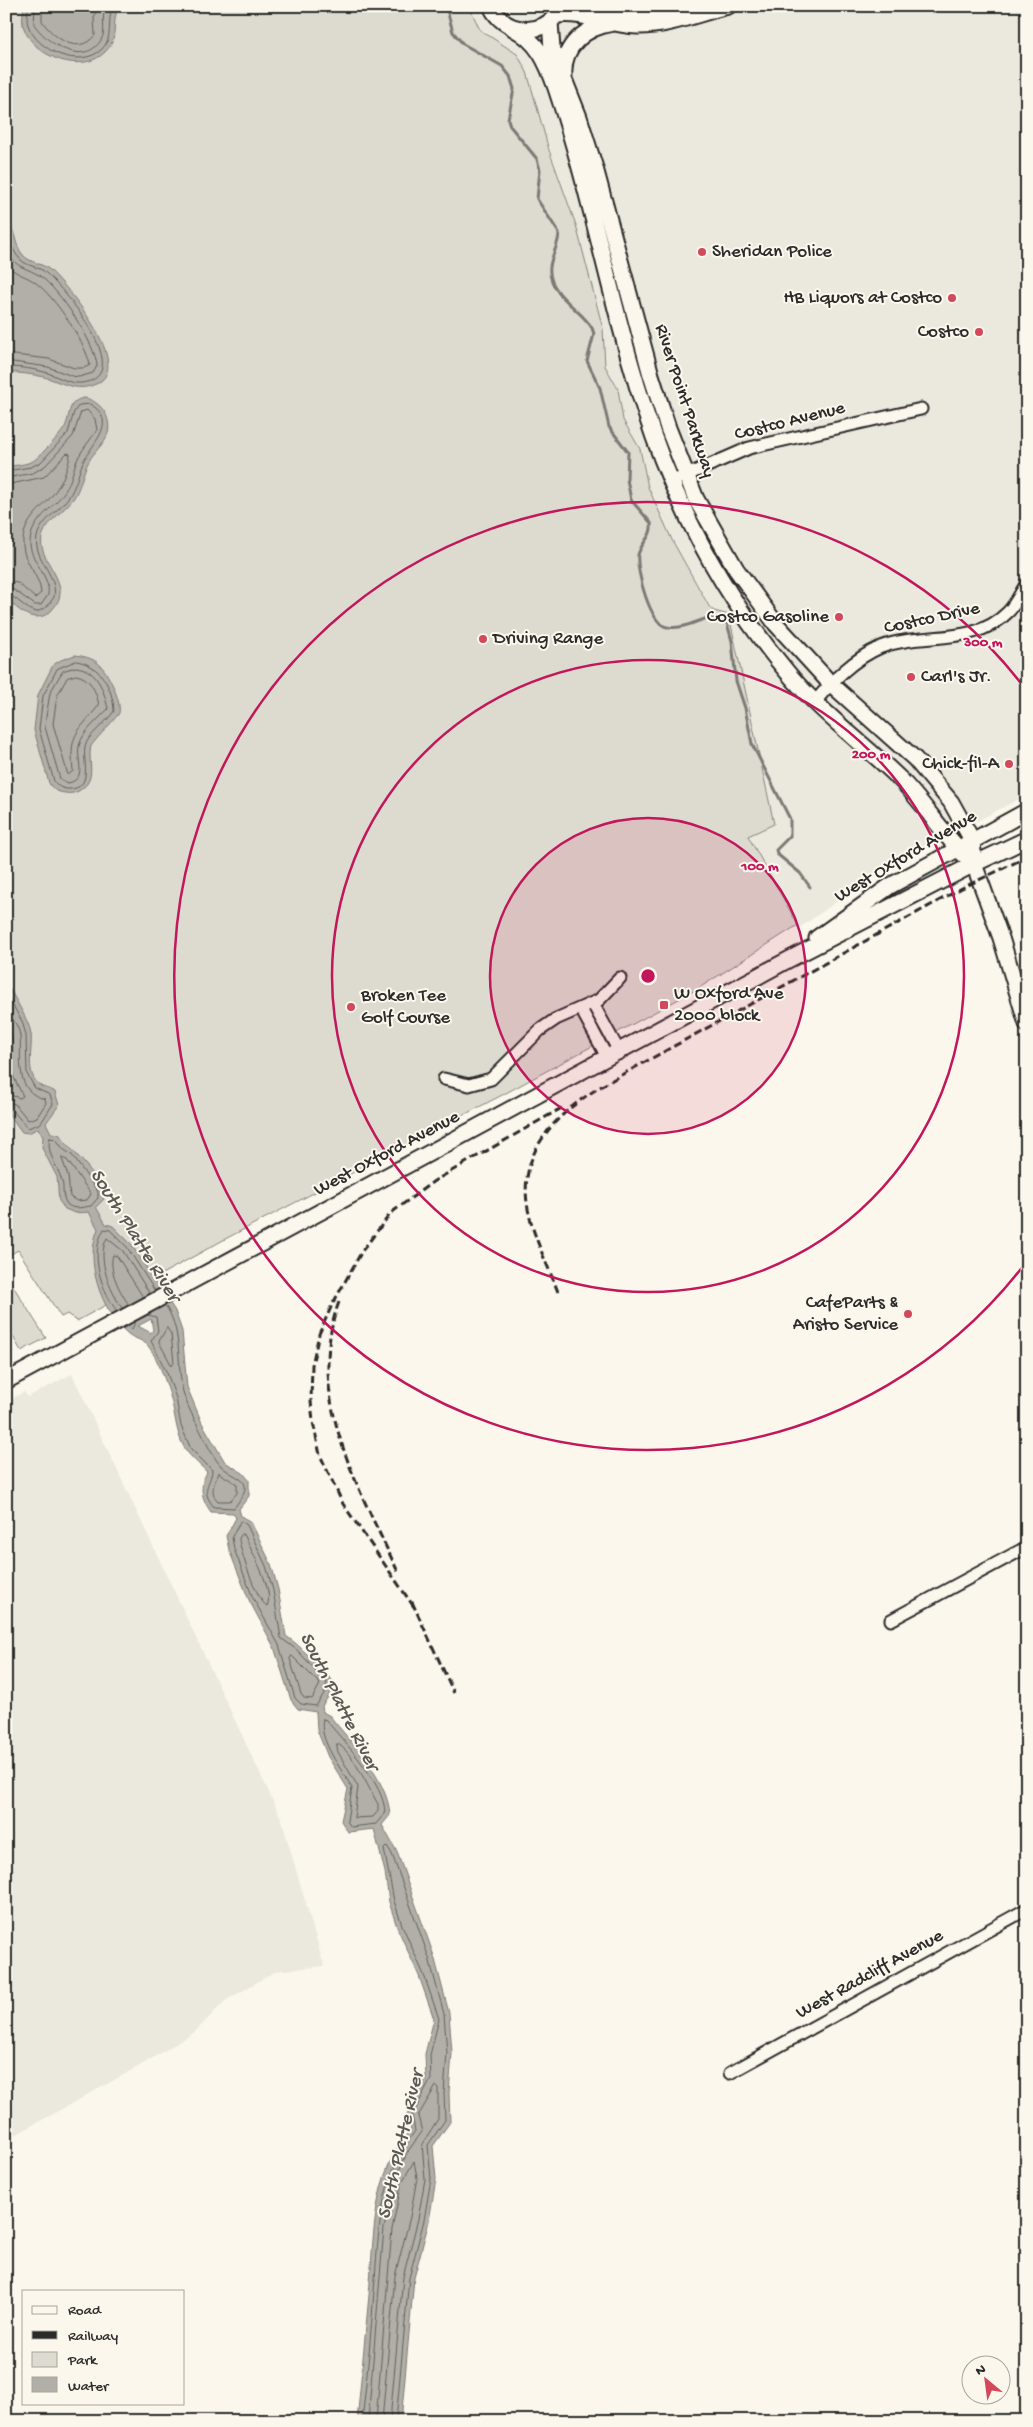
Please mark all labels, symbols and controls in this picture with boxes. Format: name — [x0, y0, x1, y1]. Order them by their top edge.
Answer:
place label: Sheridan Police — [712, 241, 832, 264]
marker: Sheridan Police — [696, 246, 708, 258]
place label: HB Liquors at Costco — [783, 287, 942, 310]
marker: HB Liquors at Costco — [946, 292, 958, 304]
street label: River Point Parkway — [648, 321, 720, 481]
place label: Costco — [918, 321, 969, 344]
marker: Costco — [973, 326, 985, 338]
street label: Costco Avenue — [732, 397, 848, 447]
street label: Costco Drive — [882, 598, 982, 640]
place label: Costco Gasoline — [707, 606, 829, 629]
marker: Costco Gasoline — [833, 611, 845, 623]
place label: Driving Range — [491, 628, 603, 651]
marker: Driving Range — [477, 633, 489, 645]
text: 300 m — [962, 634, 1003, 652]
place label: Carl's Jr. — [921, 666, 992, 689]
marker: Carl's Jr. — [905, 671, 917, 683]
text: 200 m — [852, 746, 891, 764]
place label: Chick-fil-A — [922, 753, 1001, 776]
marker: Chick-fil-A — [1003, 758, 1015, 770]
street label: West Oxford Avenue — [831, 805, 981, 909]
text: 100 m — [740, 858, 779, 876]
centre of rings — [639, 967, 657, 985]
place label: W Oxford Ave 2000 block — [674, 983, 784, 1028]
place label: Broken Tee Golf Course — [360, 985, 450, 1030]
marker: W Oxford Ave 2000 block — [658, 999, 670, 1011]
marker: Broken Tee Golf Course — [345, 1001, 357, 1013]
street label: West Oxford Avenue — [310, 1106, 464, 1202]
water label: South Platte River — [84, 1166, 186, 1310]
place label: CafeParts & Aristo Service — [793, 1292, 898, 1337]
marker: CafeParts & Aristo Service — [902, 1308, 914, 1320]
water label: South Platte River — [293, 1629, 384, 1778]
street label: West Radcliff Avenue — [792, 1925, 948, 2025]
water label: South Platte River — [374, 2065, 431, 2221]
legend — [22, 2290, 185, 2404]
text: Road — [68, 2302, 102, 2320]
text: Railway — [68, 2328, 119, 2346]
text: Park — [67, 2352, 98, 2370]
north arrow — [960, 2354, 1010, 2404]
text: N — [973, 2361, 989, 2380]
text: Water — [68, 2378, 110, 2396]

